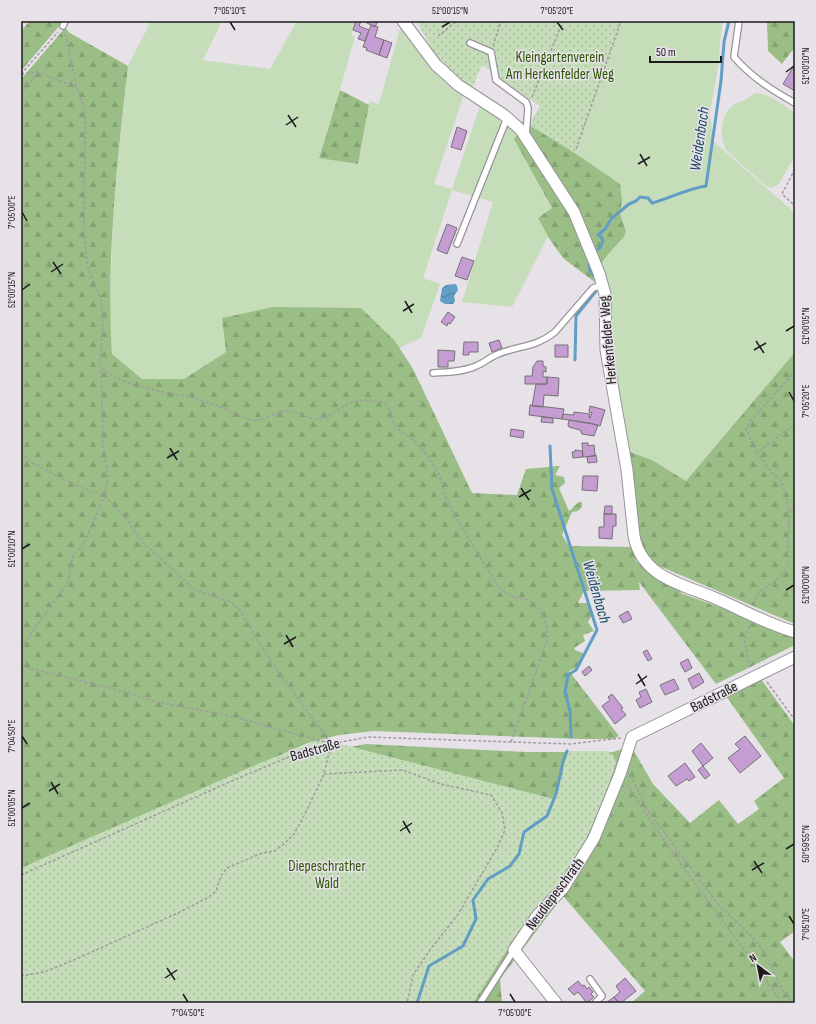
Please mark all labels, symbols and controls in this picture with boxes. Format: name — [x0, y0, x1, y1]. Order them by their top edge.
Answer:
text: 7°05'10"E — [214, 5, 246, 17]
text: 51°00'15"N — [432, 5, 468, 17]
text: 7°05'20"E — [540, 5, 574, 17]
scale bar — [650, 38, 721, 64]
text: 50 m — [656, 45, 676, 60]
park label: Kleingartenverein Am Herkenfelder Weg — [505, 48, 614, 84]
text: 51°00'10"N — [800, 48, 812, 84]
water label: Weidenbach — [686, 105, 714, 172]
text: 7°05'00"E — [6, 195, 18, 229]
text: 51°00'15"N — [6, 272, 18, 308]
street label: Herkenfelder Weg — [595, 295, 621, 385]
text: 51°00'05"N — [800, 307, 812, 345]
text: 7°05'20"E — [800, 384, 812, 418]
text: 51°00'10"N — [6, 531, 18, 567]
water label: Weidenbach — [578, 558, 614, 626]
text: 51°00'00"N — [800, 566, 812, 604]
street label: Badstraße — [687, 677, 741, 717]
text: 7°04'50"E — [6, 719, 18, 753]
street label: Badstraße — [288, 734, 342, 766]
text: 51°00'05"N — [6, 789, 18, 827]
text: 50°59'55"N — [800, 825, 812, 863]
street label: Neudiepeschrath — [522, 854, 588, 934]
park label: Diepeschrather Wald — [288, 857, 366, 893]
text: 7°05'10"E — [800, 908, 812, 940]
north arrow — [738, 946, 778, 986]
text: N — [747, 951, 759, 965]
text: 7°04'50"E — [171, 1007, 205, 1019]
text: 7°05'00"E — [498, 1007, 532, 1019]

